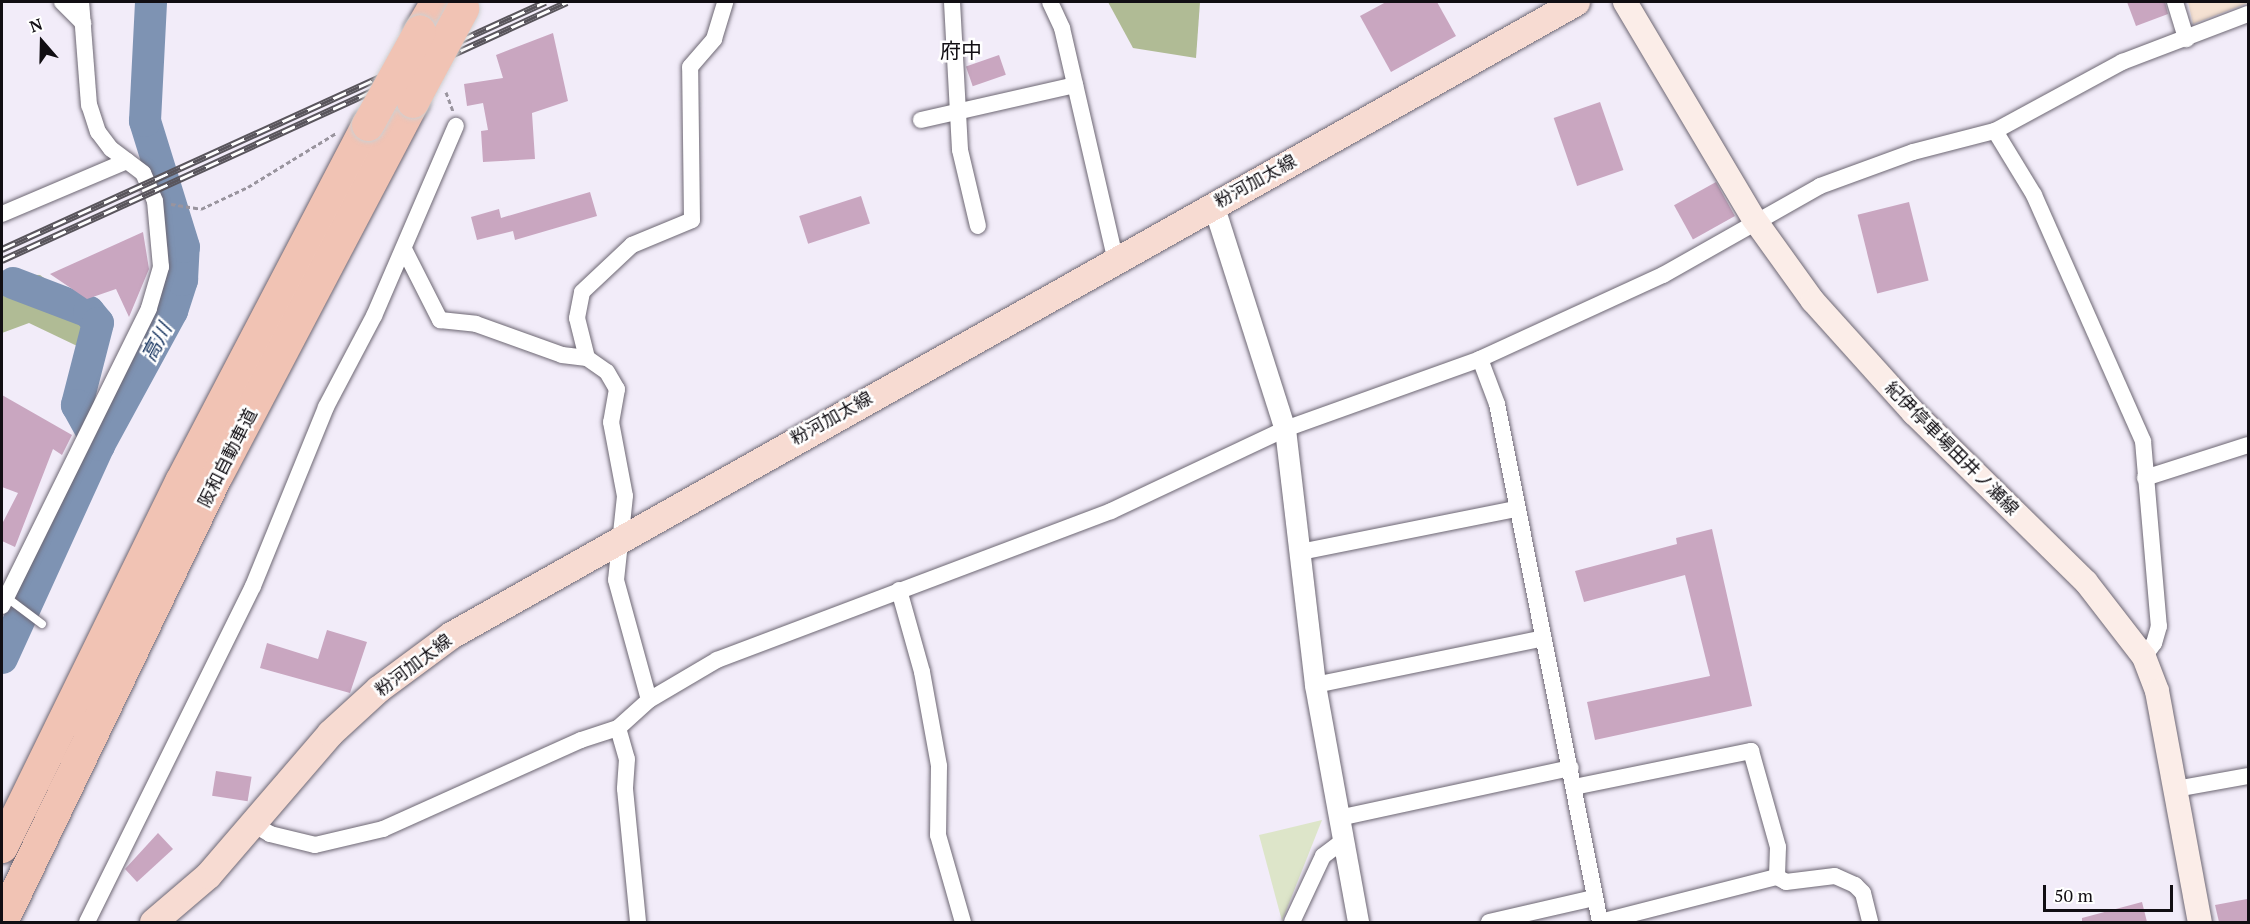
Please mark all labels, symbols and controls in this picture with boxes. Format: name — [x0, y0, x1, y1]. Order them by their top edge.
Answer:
north arrow — [12, 12, 72, 72]
text: N — [26, 13, 45, 38]
district label: 府中 — [940, 37, 982, 63]
street label: 粉河加太線 — [1210, 150, 1300, 212]
water label: 高川 — [136, 319, 176, 365]
street label: 紀伊停車場田井ノ瀬線 — [1881, 377, 2023, 519]
street label: 粉河加太線 — [786, 387, 876, 449]
street label: 阪和自動車道 — [193, 405, 261, 511]
street label: 粉河加太線 — [371, 629, 455, 701]
scale bar — [2046, 873, 2176, 911]
text: 50 m — [2054, 883, 2093, 907]

